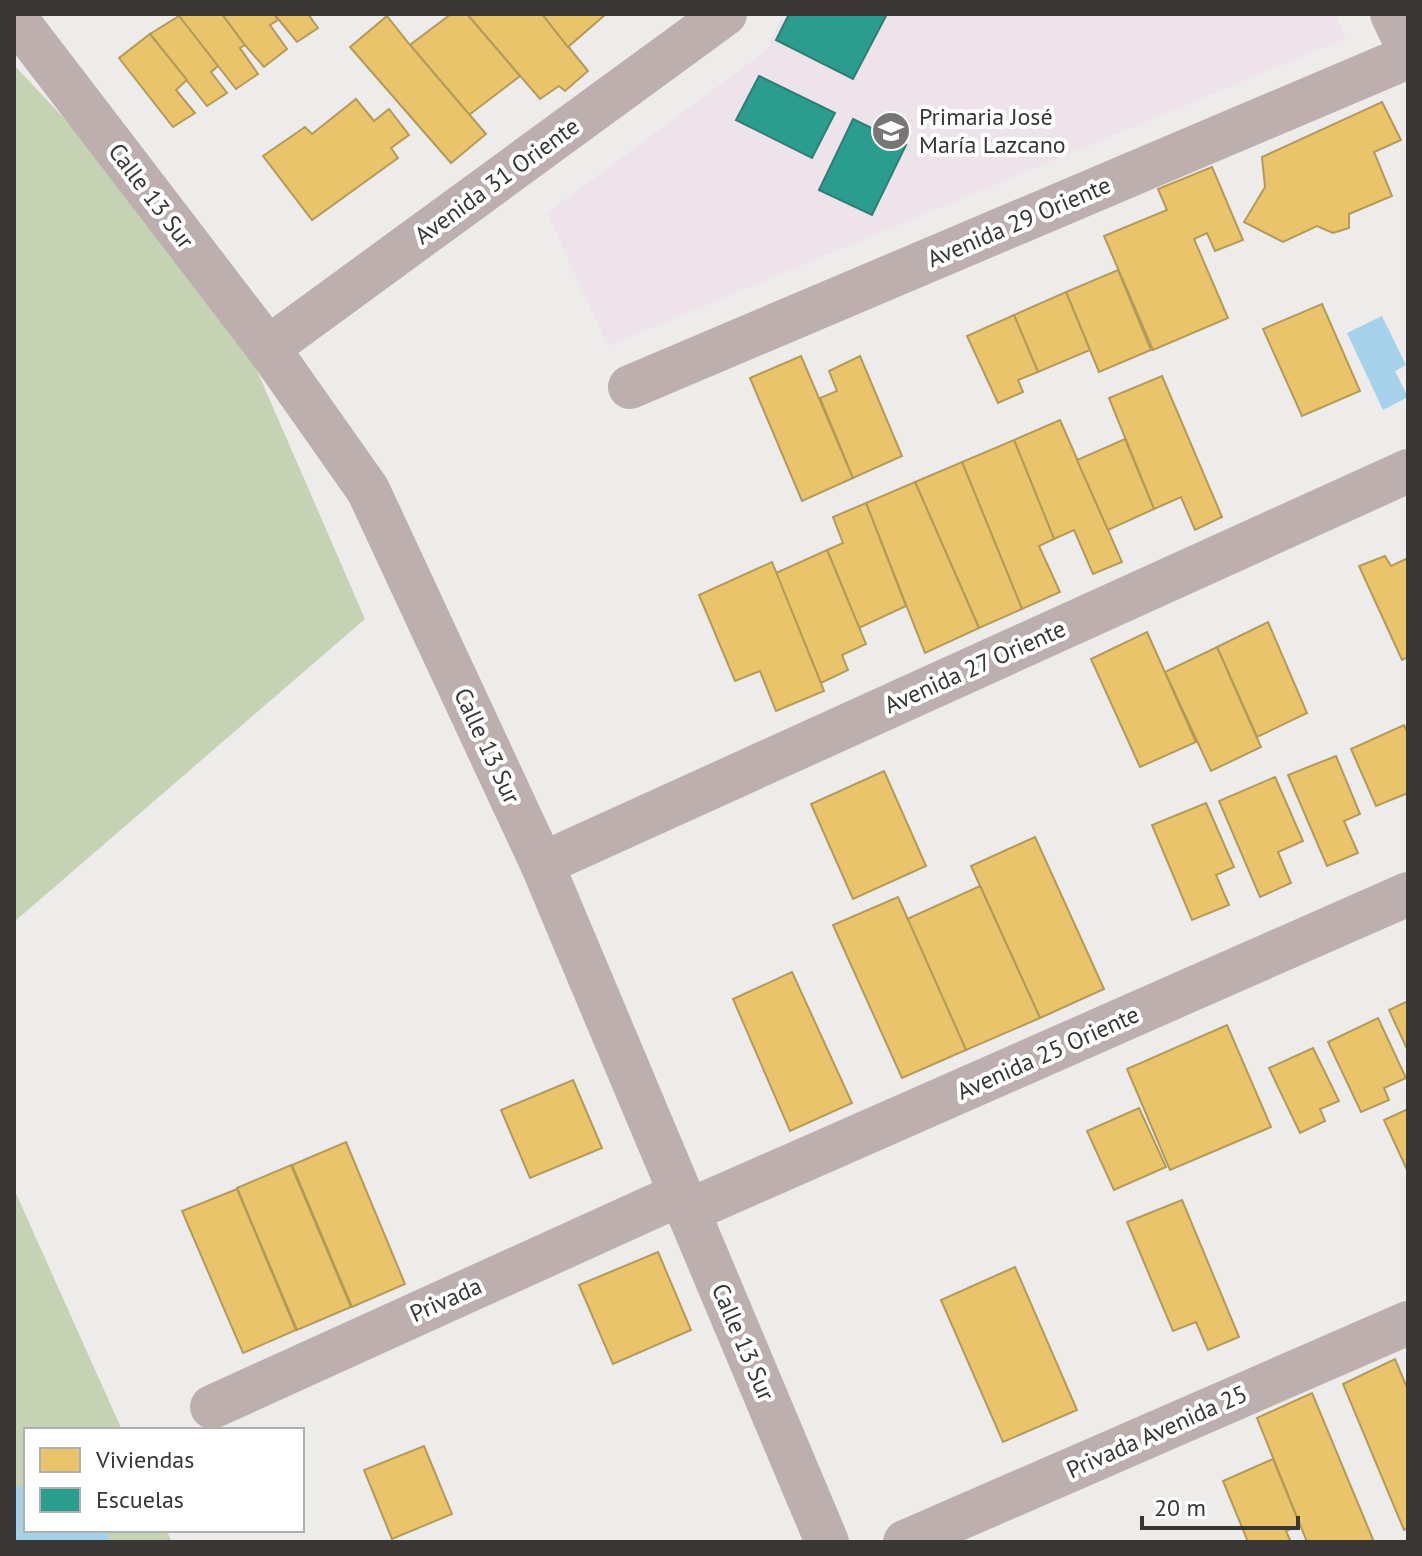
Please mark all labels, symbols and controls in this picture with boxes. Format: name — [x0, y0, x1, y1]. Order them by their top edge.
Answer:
place label: Primaria José María Lazcano — [919, 101, 1066, 160]
street label: Avenida 31 Oriente — [408, 110, 585, 251]
school or university icon: Primaria José María Lazcano — [870, 110, 912, 152]
street label: Calle 13 Sur — [102, 137, 201, 255]
street label: Avenida 29 Oriente — [922, 169, 1115, 274]
street label: Avenida 27 Oriente — [879, 613, 1070, 720]
street label: Calle 13 Sur — [447, 683, 528, 809]
street label: Avenida 25 Oriente — [952, 998, 1144, 1107]
street label: Privada — [405, 1270, 487, 1329]
street label: Calle 13 Sur — [705, 1279, 782, 1405]
street label: Privada Avenida 25 — [1062, 1378, 1252, 1485]
legend — [24, 1428, 304, 1532]
text: Viviendas — [95, 1444, 194, 1475]
scale bar — [1142, 1480, 1298, 1530]
text: Escuelas — [96, 1484, 184, 1515]
text: 20 m — [1154, 1492, 1206, 1523]

